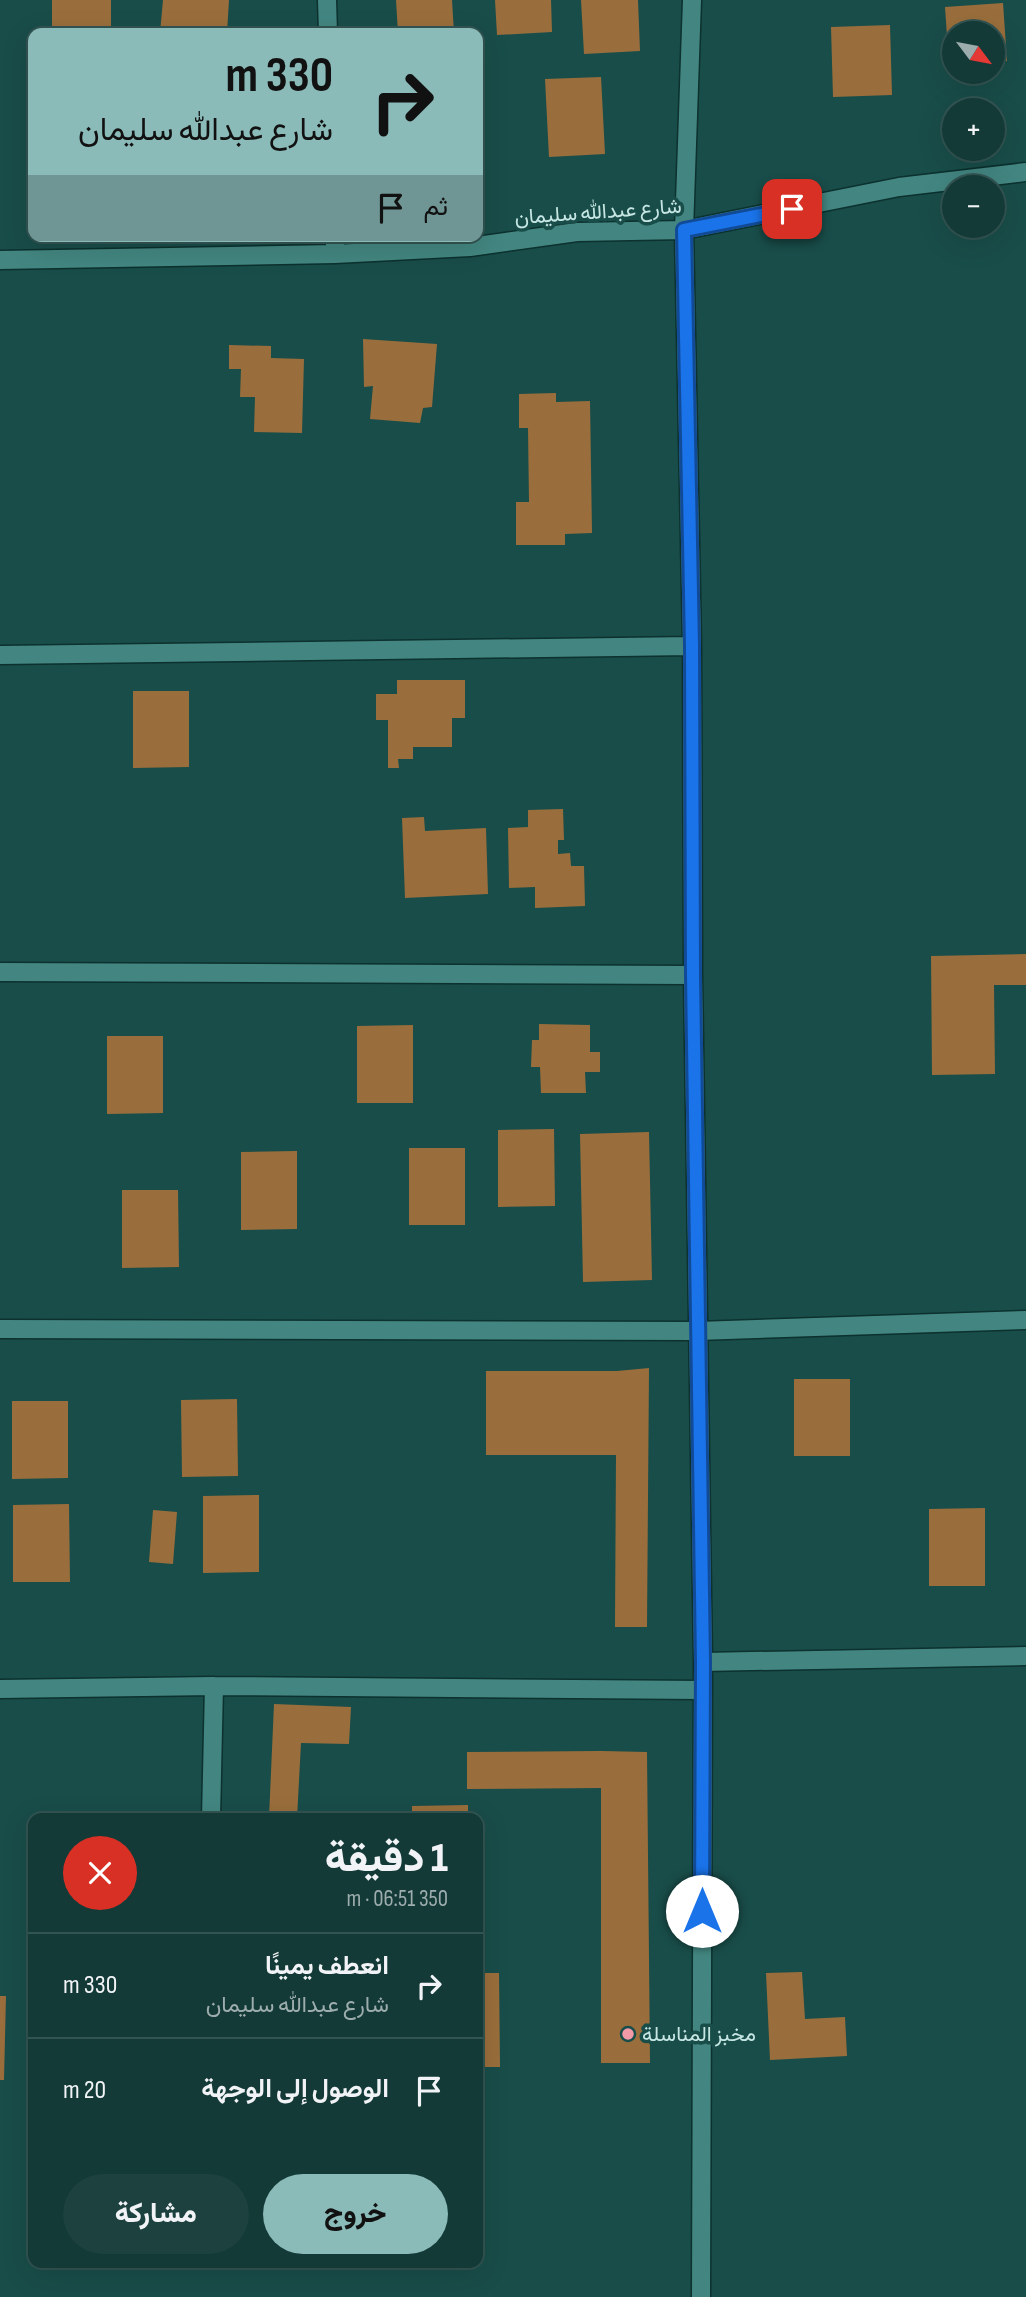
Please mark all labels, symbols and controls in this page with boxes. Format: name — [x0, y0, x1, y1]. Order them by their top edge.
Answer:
north arrow — [942, 21, 1004, 84]
map controls — [942, 21, 1005, 238]
text: 330 m — [226, 47, 333, 106]
icon: right — [357, 56, 448, 147]
button: + — [942, 98, 1005, 161]
text: شارع عبدالله سليمان — [78, 111, 333, 150]
button: − — [942, 175, 1005, 238]
pin — [762, 179, 822, 239]
icon: arrive — [372, 189, 410, 227]
icon: arrive — [773, 190, 811, 228]
text: ثم — [424, 192, 448, 223]
street label: شارع عبدالله سليمان — [514, 193, 682, 231]
text: 1 دقيقة — [325, 1833, 448, 1884]
button: close — [63, 1836, 137, 1910]
position arrow — [665, 1874, 739, 1948]
text: 350 m · 06:51 — [347, 1885, 448, 1913]
text: انعطف يمينًا — [265, 1951, 389, 1982]
icon: right — [410, 1967, 448, 2005]
text: 330 m — [63, 1970, 117, 2001]
text: شارع عبدالله سليمان — [206, 1991, 389, 2019]
place label: مخبز المناسلة — [642, 2022, 756, 2047]
marker: مخبز المناسلة — [620, 2026, 636, 2042]
icon: arrive — [410, 2072, 448, 2110]
text: الوصول إلى الوجهة — [201, 2074, 389, 2105]
text: 20 m — [63, 2075, 106, 2106]
button: مشاركة — [63, 2174, 249, 2254]
button: خروج — [263, 2174, 448, 2254]

